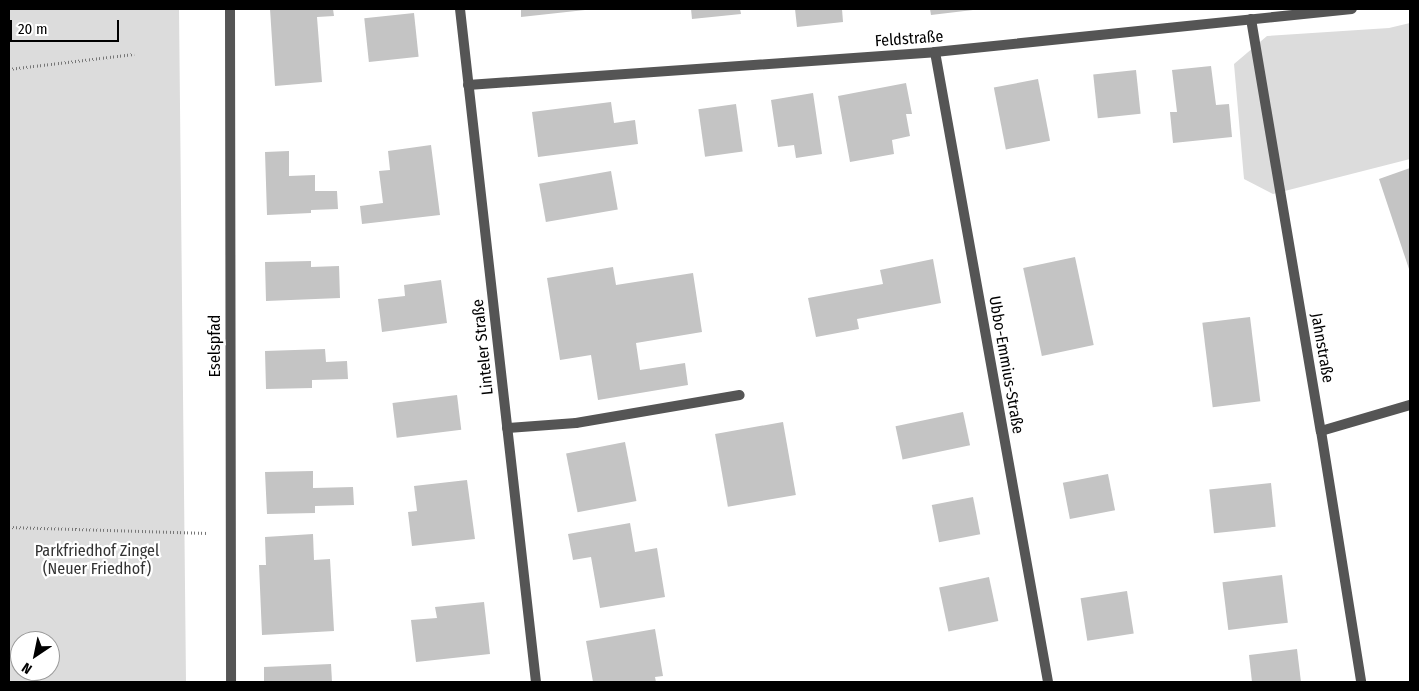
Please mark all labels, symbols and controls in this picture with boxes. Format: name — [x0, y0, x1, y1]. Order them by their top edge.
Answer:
scale bar — [12, 10, 121, 42]
text: 20 m — [18, 20, 48, 38]
street label: Feldstraße — [874, 27, 944, 51]
street label: Ubbo-Emmius-Straße — [984, 295, 1028, 435]
street label: Linteler Straße — [468, 298, 498, 396]
street label: Jahnstraße — [1306, 312, 1338, 384]
street label: Eselspfad — [205, 315, 225, 377]
park label: Parkfriedhof Zingel (Neuer Friedhof) — [35, 541, 159, 579]
north arrow — [10, 631, 60, 681]
text: N — [19, 659, 35, 677]

